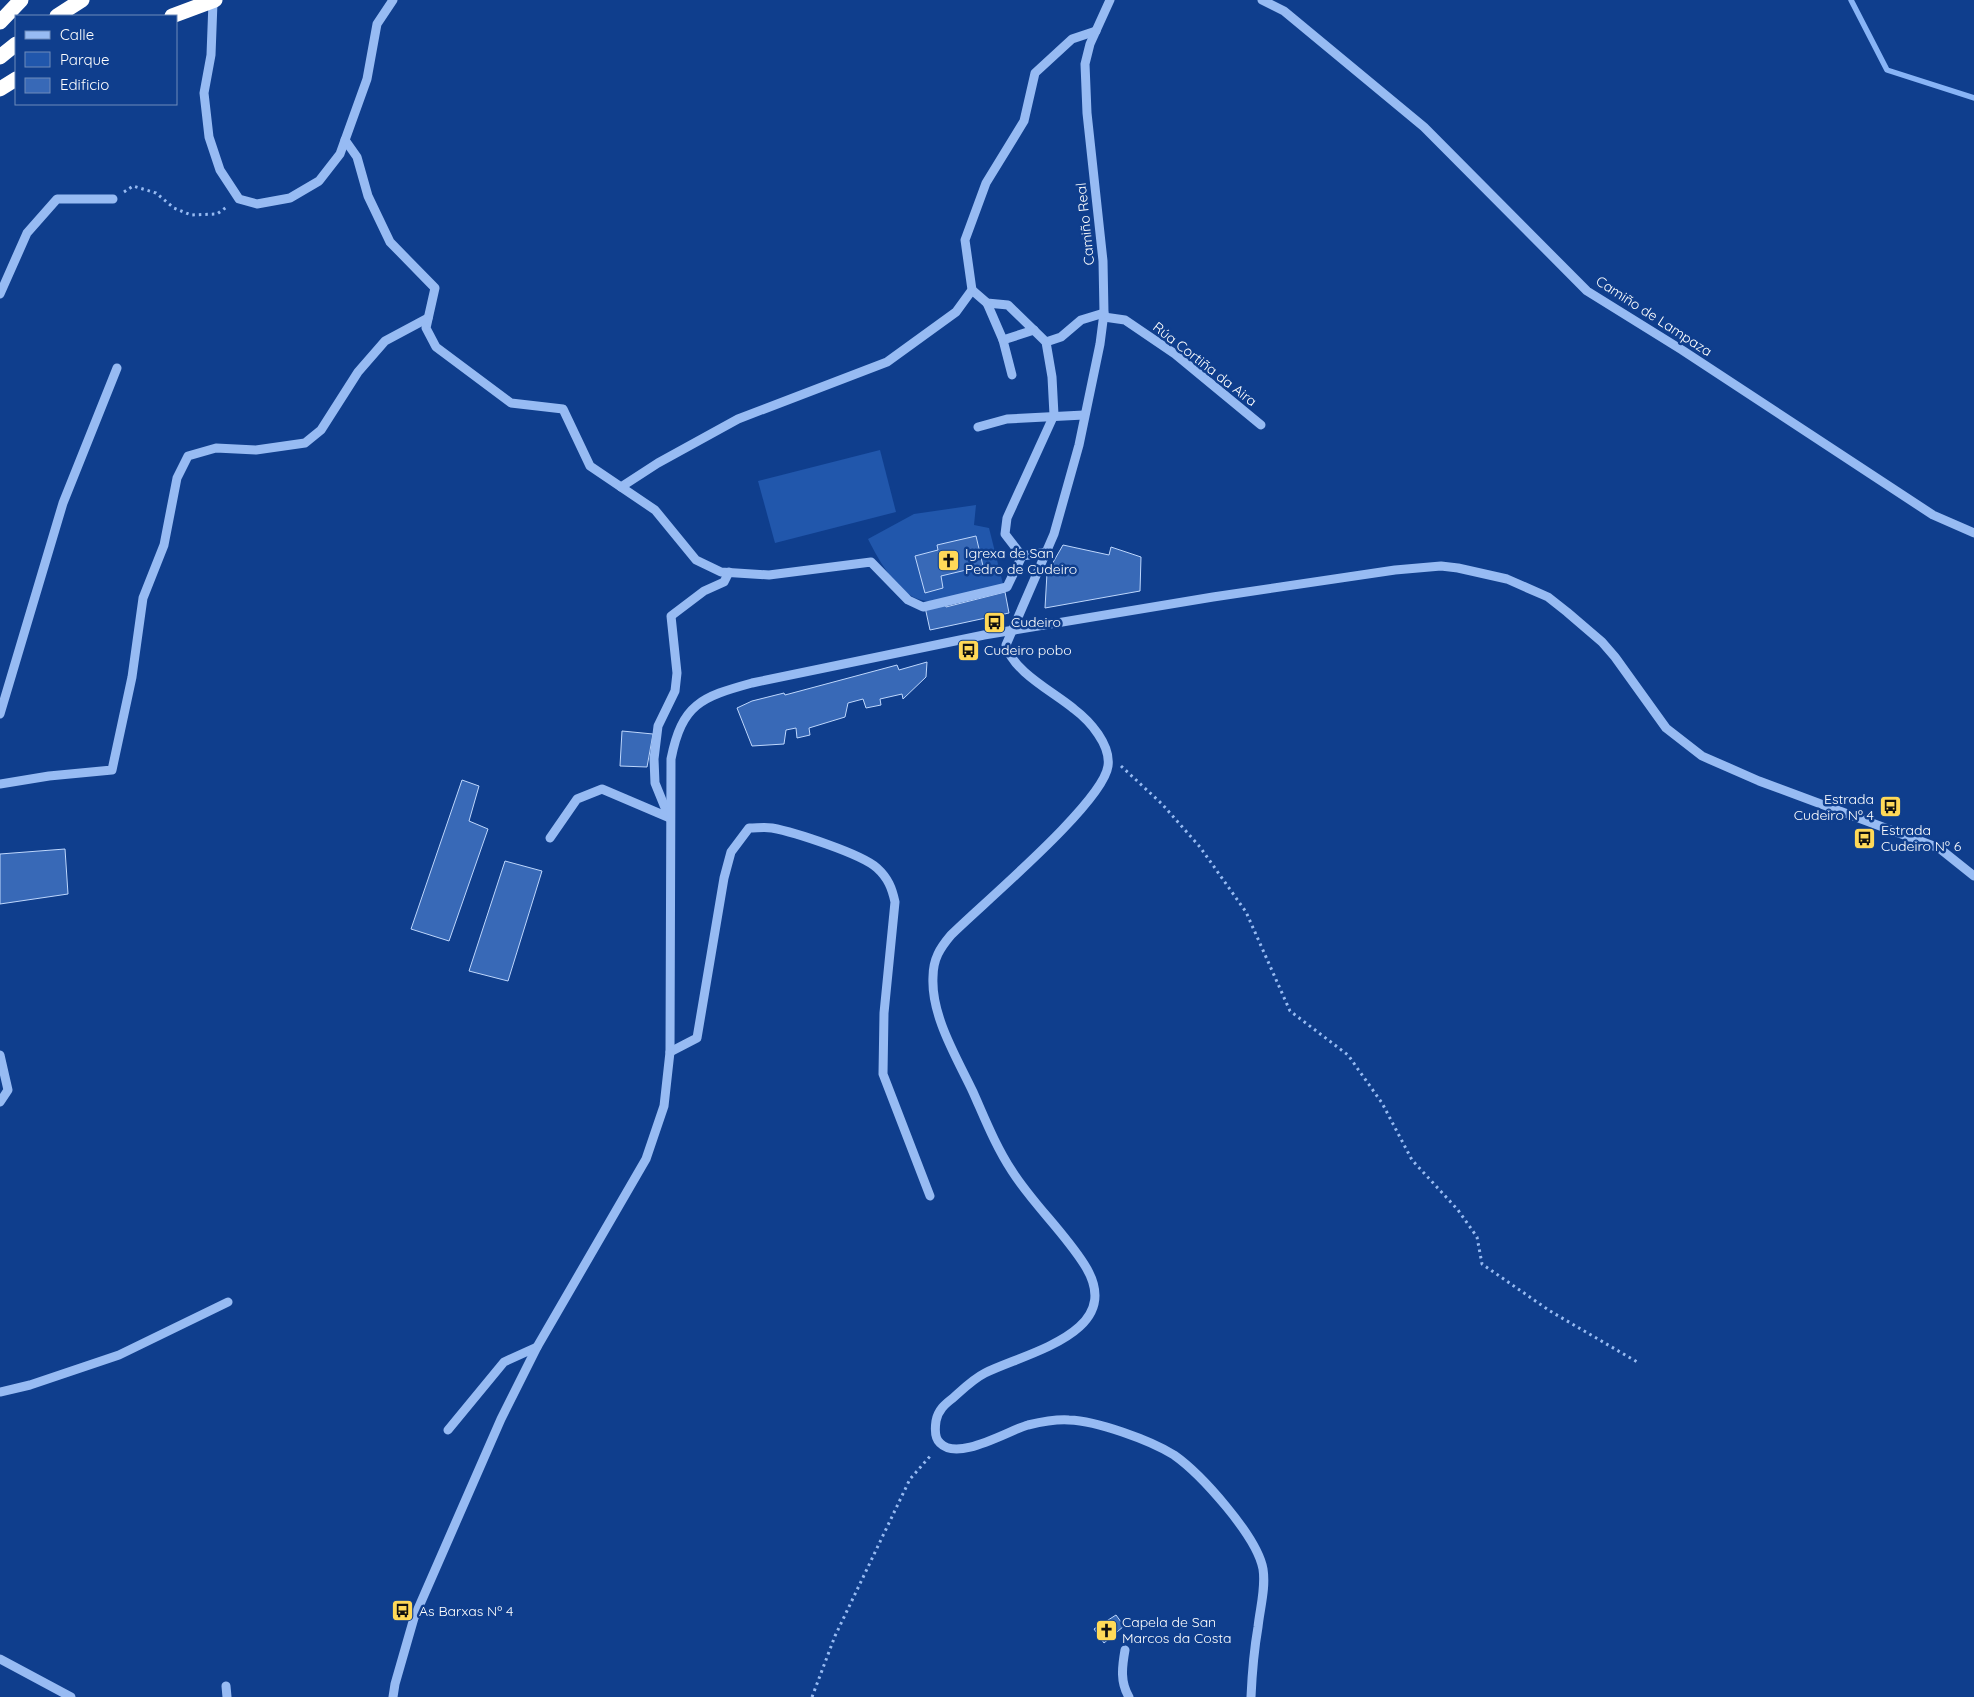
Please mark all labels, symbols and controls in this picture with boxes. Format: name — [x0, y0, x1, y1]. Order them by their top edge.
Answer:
legend — [15, 15, 178, 105]
text: Calle — [60, 25, 94, 44]
text: Parque — [60, 50, 110, 69]
text: Edificio — [60, 75, 109, 94]
street label: Camiño Real — [1072, 182, 1098, 266]
street label: Camiño de Lampaza — [1593, 272, 1715, 360]
street label: Rúa Cortiña da Aira — [1149, 318, 1261, 410]
place label: Igrexa de San Pedro de Cudeiro — [965, 544, 1077, 578]
church icon: Igrexa de San Pedro de Cudeiro — [937, 549, 961, 573]
bus stop icon: Cudeiro — [983, 610, 1007, 634]
place label: Cudeiro — [1011, 613, 1061, 631]
bus stop icon: Cudeiro pobo — [956, 638, 980, 662]
place label: Cudeiro pobo — [984, 641, 1072, 659]
place label: Estrada Cudeiro Nº 4 — [1794, 790, 1874, 824]
bus stop icon: Estrada Cudeiro Nº 4 — [1878, 795, 1902, 819]
place label: Estrada Cudeiro Nº 6 — [1881, 821, 1962, 855]
bus stop icon: Estrada Cudeiro Nº 6 — [1853, 826, 1877, 850]
bus stop icon: As Barxas Nº 4 — [391, 1599, 415, 1623]
place label: As Barxas Nº 4 — [419, 1602, 513, 1620]
place label: Capela de San Marcos da Costa — [1122, 1613, 1231, 1647]
church icon: Capela de San Marcos da Costa — [1094, 1618, 1118, 1642]

